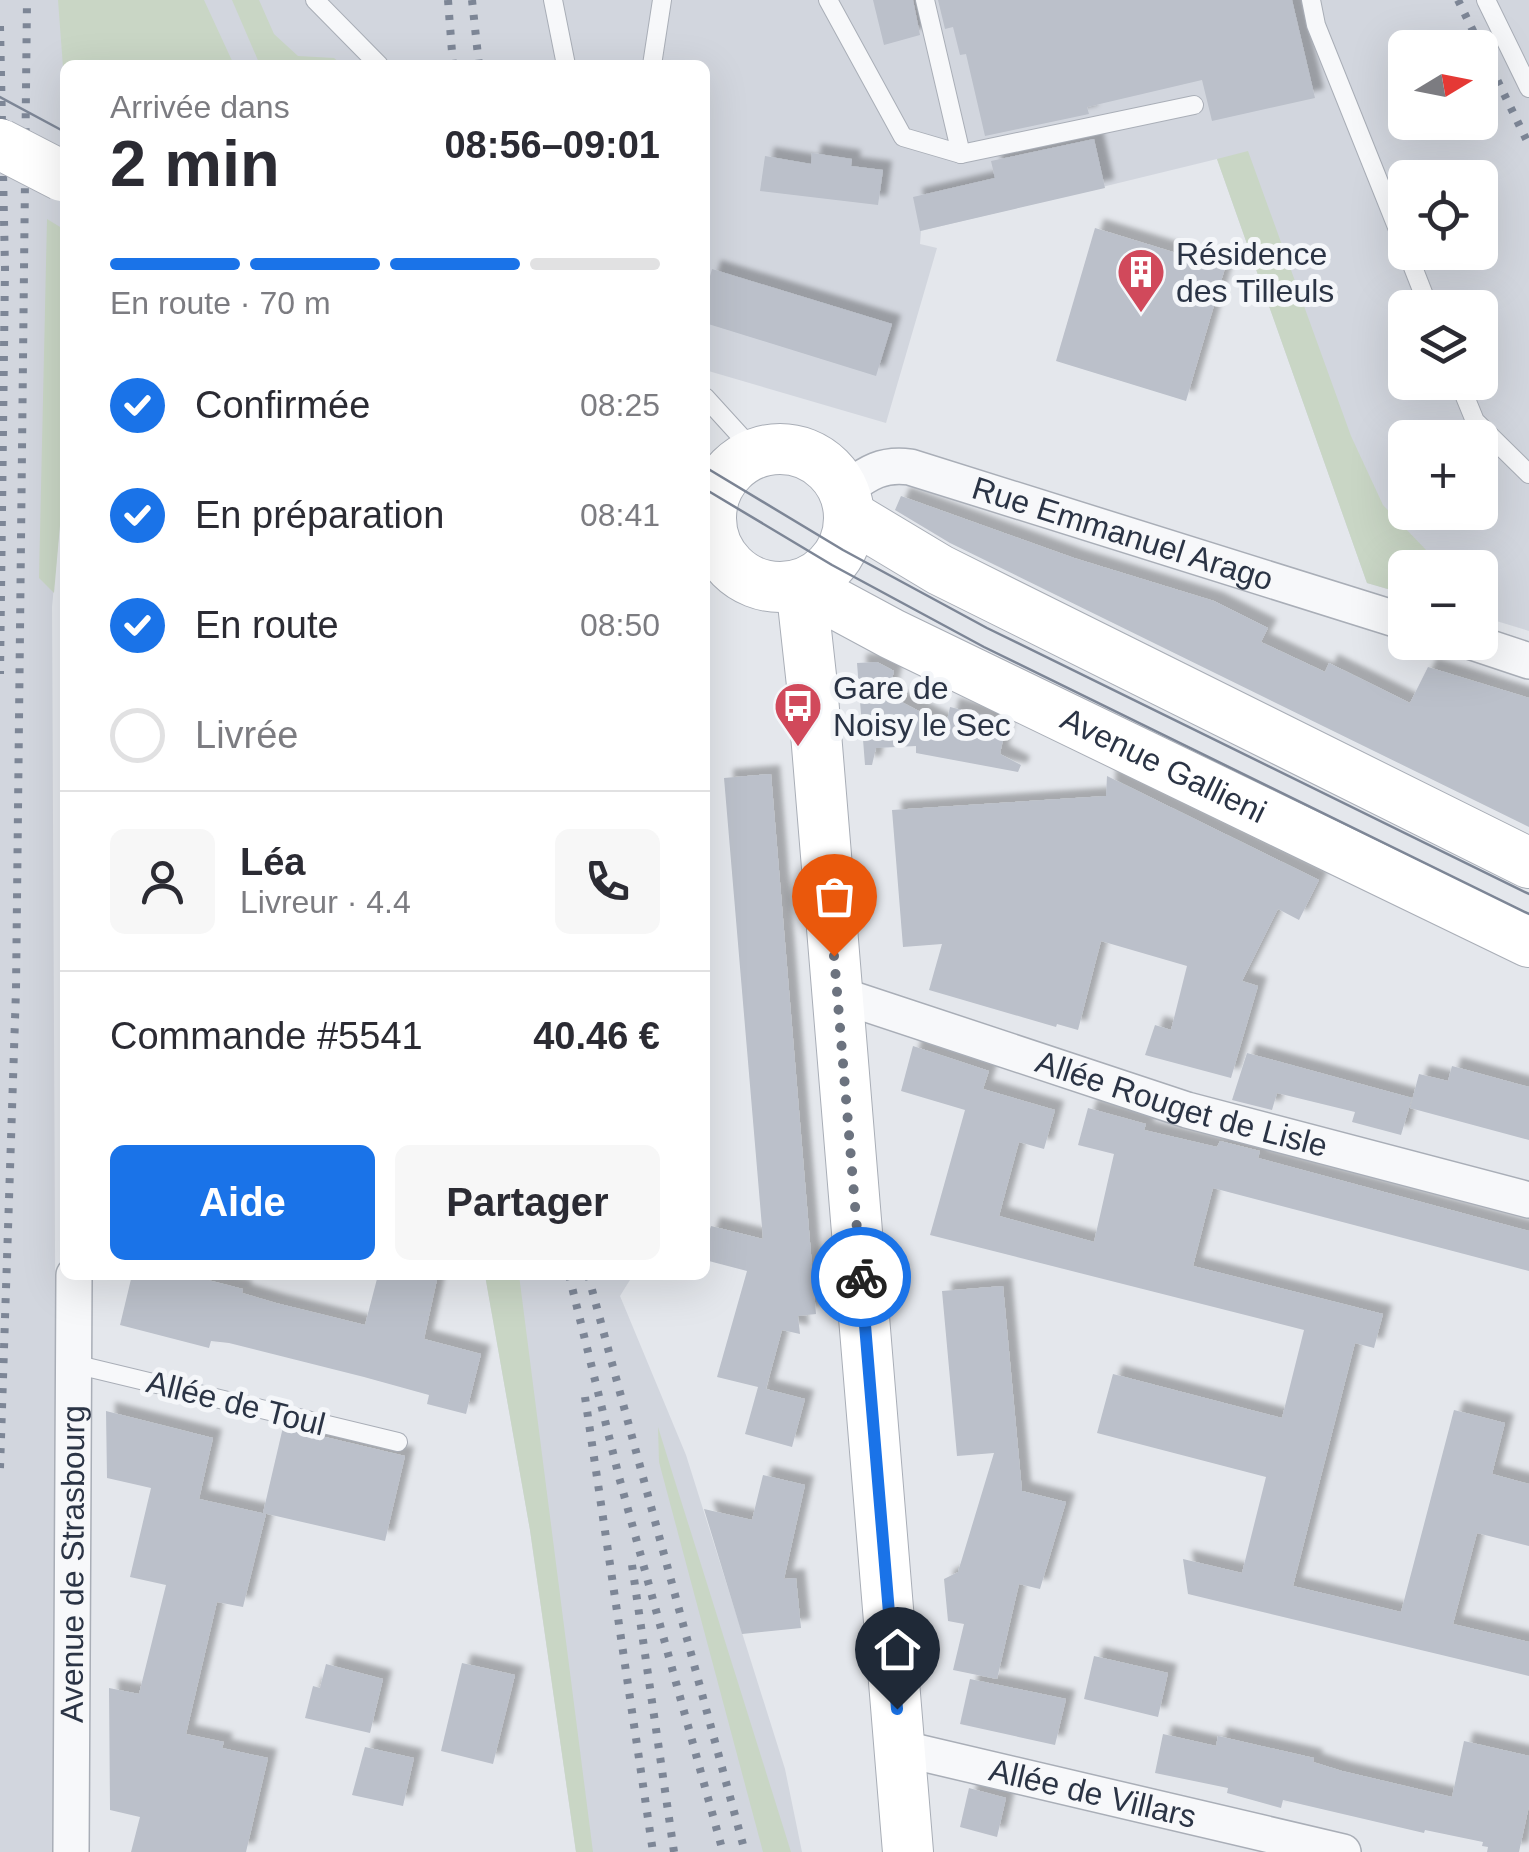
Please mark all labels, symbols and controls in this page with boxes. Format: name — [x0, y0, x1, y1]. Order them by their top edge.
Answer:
north arrow — [1388, 30, 1498, 140]
map controls — [1388, 30, 1498, 660]
text: Arrivée dans — [110, 89, 290, 125]
text: 08:56–09:01 — [444, 124, 660, 166]
text: 2 min — [110, 127, 280, 200]
button: locate — [1388, 160, 1498, 270]
place label: Résidence des Tilleuls — [1176, 236, 1334, 309]
building icon: Résidence des Tilleuls — [1115, 246, 1167, 314]
text: En route · 70 m — [110, 285, 331, 321]
button: layers — [1388, 290, 1498, 400]
icon: check — [110, 378, 165, 433]
text: Confirmée — [195, 384, 370, 426]
text: 08:25 — [580, 387, 660, 423]
button: + — [1388, 420, 1498, 530]
street label: Rue Emmanuel Arago — [968, 470, 1277, 598]
icon: check — [110, 488, 165, 543]
text: En préparation — [195, 494, 444, 536]
text: 08:41 — [580, 497, 660, 533]
button: − — [1388, 550, 1498, 660]
icon: check — [110, 598, 165, 653]
text: En route — [195, 604, 339, 646]
text: 08:50 — [580, 607, 660, 643]
place label: Gare de Noisy le Sec — [833, 670, 1011, 743]
bus stop icon: Gare de Noisy le Sec — [772, 680, 824, 748]
street label: Avenue Gallieni — [1055, 700, 1272, 830]
text: Livrée — [195, 714, 299, 756]
button: person — [110, 829, 215, 934]
button: phone — [555, 829, 660, 934]
text: Léa — [240, 841, 305, 883]
pin — [792, 854, 877, 957]
icon: bag — [807, 869, 862, 924]
text: Livreur · 4.4 — [240, 884, 411, 920]
text: Commande #5541 — [110, 1015, 423, 1057]
text: 40.46 € — [533, 1015, 660, 1057]
street label: Allée Rouget de Lisle — [1031, 1043, 1331, 1164]
button: Aide — [110, 1145, 375, 1260]
button: Partager — [395, 1145, 660, 1260]
courier — [811, 1227, 911, 1327]
icon: bike — [834, 1250, 889, 1305]
street label: Allée de Toul — [143, 1363, 329, 1443]
street label: Avenue de Strasbourg — [54, 1405, 91, 1723]
pin — [855, 1607, 940, 1710]
icon: home — [870, 1622, 925, 1677]
street label: Allée de Villars — [986, 1752, 1200, 1835]

